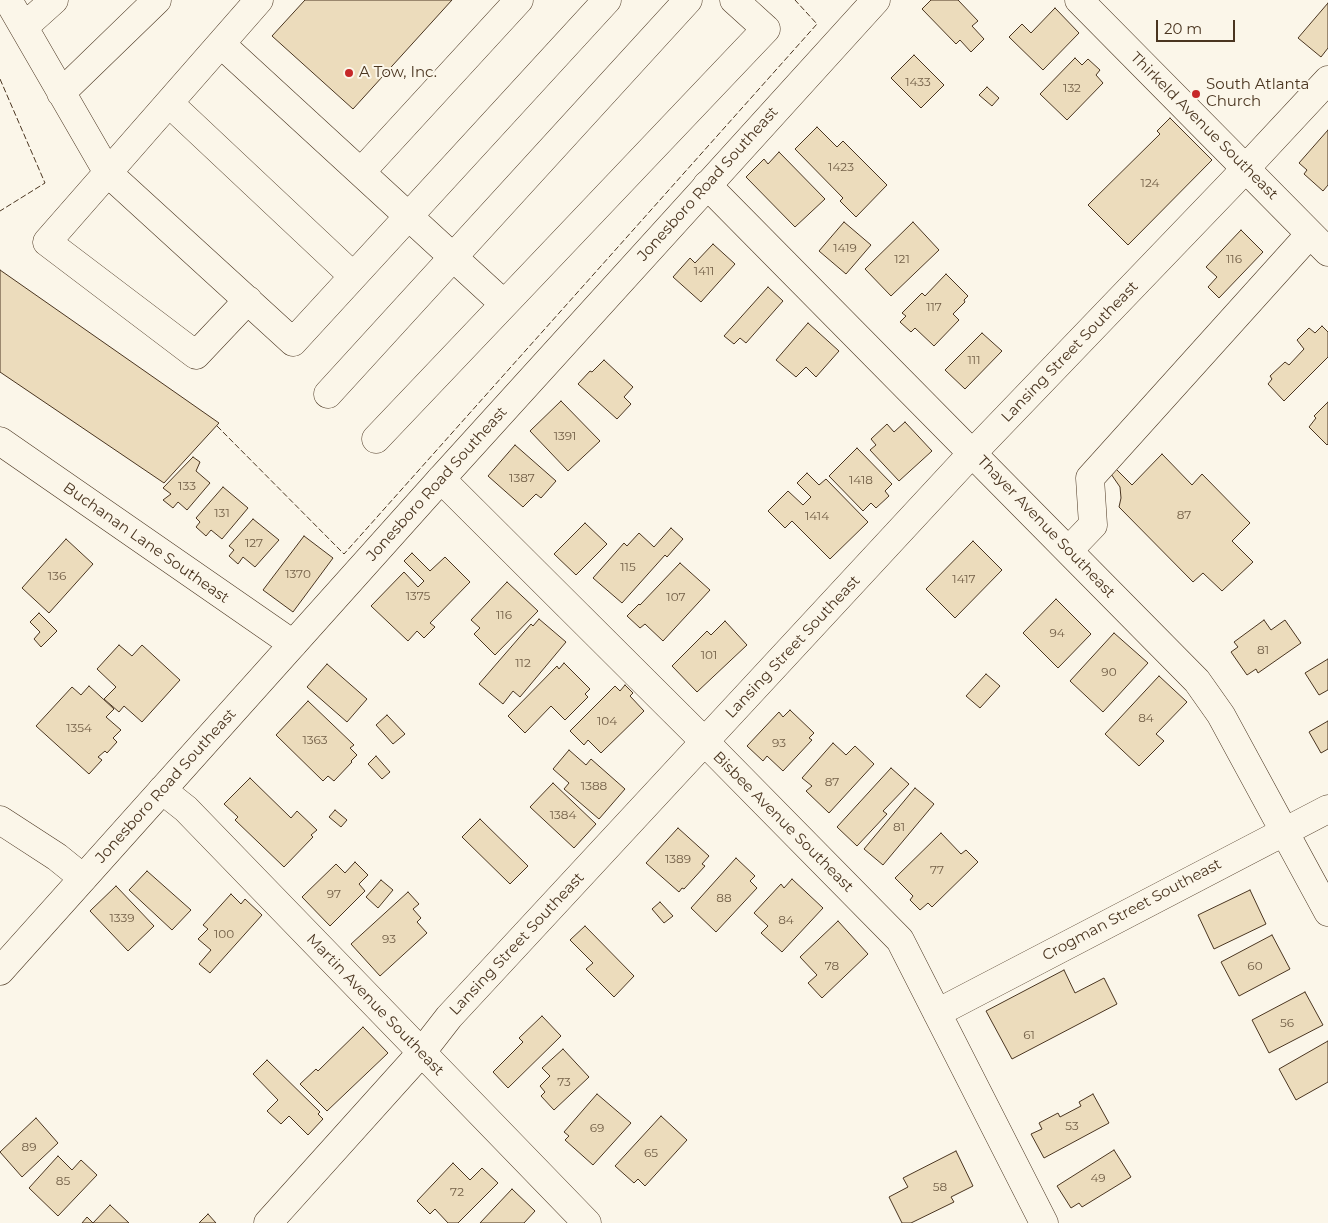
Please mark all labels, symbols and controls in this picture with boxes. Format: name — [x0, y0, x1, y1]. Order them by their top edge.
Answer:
scale bar — [1158, 10, 1237, 42]
text: 20 m — [1164, 19, 1202, 38]
street label: Thirkeld Avenue Southeast — [1127, 49, 1281, 203]
place label: A Tow, Inc. — [359, 64, 437, 82]
marker: A Tow, Inc. — [343, 67, 355, 79]
house number: 1433 — [905, 75, 931, 89]
place label: South Atlanta Church — [1206, 76, 1309, 111]
house number: 132 — [1063, 81, 1081, 95]
marker: South Atlanta Church — [1190, 88, 1202, 100]
street label: Jonesboro Road Southeast — [634, 103, 782, 265]
house number: 1423 — [828, 160, 854, 174]
house number: 124 — [1141, 176, 1159, 190]
house number: 1419 — [833, 241, 857, 255]
house number: 121 — [894, 252, 910, 266]
house number: 116 — [1226, 252, 1242, 266]
house number: 1411 — [694, 264, 714, 278]
street label: Lansing Street Southeast — [998, 278, 1142, 426]
house number: 117 — [926, 300, 942, 314]
house number: 111 — [968, 353, 980, 367]
street label: Jonesboro Road Southeast — [363, 403, 511, 565]
house number: 1391 — [554, 429, 576, 443]
street label: Thayer Avenue Southeast — [973, 452, 1119, 602]
house number: 1387 — [509, 471, 535, 485]
house number: 1418 — [849, 473, 873, 487]
street label: Buchanan Lane Southeast — [59, 479, 233, 607]
house number: 133 — [178, 479, 196, 493]
house number: 131 — [214, 506, 230, 520]
house number: 87 — [1177, 508, 1191, 522]
house number: 1414 — [805, 509, 829, 523]
house number: 127 — [245, 536, 263, 550]
house number: 115 — [620, 560, 636, 574]
house number: 1370 — [285, 567, 311, 581]
house number: 136 — [48, 569, 66, 583]
street label: Lansing Street Southeast — [722, 572, 864, 722]
house number: 1417 — [952, 572, 976, 586]
house number: 1375 — [406, 589, 430, 603]
house number: 107 — [666, 590, 686, 604]
house number: 116 — [496, 608, 512, 622]
house number: 94 — [1049, 626, 1065, 640]
house number: 81 — [1257, 643, 1269, 657]
house number: 101 — [701, 648, 717, 662]
house number: 112 — [515, 656, 531, 670]
house number: 90 — [1101, 665, 1117, 679]
street label: Jonesboro Road Southeast — [92, 705, 240, 867]
house number: 84 — [1138, 711, 1154, 725]
house number: 104 — [597, 714, 617, 728]
house number: 1354 — [66, 721, 92, 735]
house number: 1363 — [302, 733, 328, 747]
house number: 93 — [772, 736, 786, 750]
street label: Bisbee Avenue Southeast — [709, 748, 857, 896]
house number: 87 — [825, 775, 839, 789]
house number: 1388 — [581, 779, 607, 793]
house number: 1384 — [550, 808, 576, 822]
house number: 81 — [893, 820, 905, 834]
house number: 1389 — [665, 852, 691, 866]
street label: Crogman Street Southeast — [1039, 855, 1225, 965]
house number: 77 — [930, 863, 944, 877]
street label: Lansing Street Southeast — [446, 869, 588, 1019]
house number: 97 — [327, 887, 341, 901]
house number: 88 — [716, 891, 732, 905]
house number: 1339 — [109, 911, 135, 925]
house number: 84 — [778, 913, 794, 927]
house number: 100 — [214, 927, 234, 941]
street label: Martin Avenue Southeast — [302, 930, 448, 1080]
house number: 93 — [382, 932, 396, 946]
house number: 78 — [825, 959, 839, 973]
house number: 60 — [1247, 959, 1263, 973]
house number: 56 — [1280, 1016, 1294, 1030]
house number: 61 — [1023, 1028, 1035, 1042]
house number: 73 — [557, 1075, 571, 1089]
house number: 53 — [1065, 1119, 1079, 1133]
house number: 69 — [590, 1121, 604, 1135]
house number: 89 — [22, 1140, 36, 1154]
house number: 65 — [644, 1146, 658, 1160]
house number: 49 — [1090, 1171, 1106, 1185]
house number: 85 — [56, 1174, 70, 1188]
house number: 58 — [933, 1180, 947, 1194]
house number: 72 — [450, 1185, 464, 1199]

